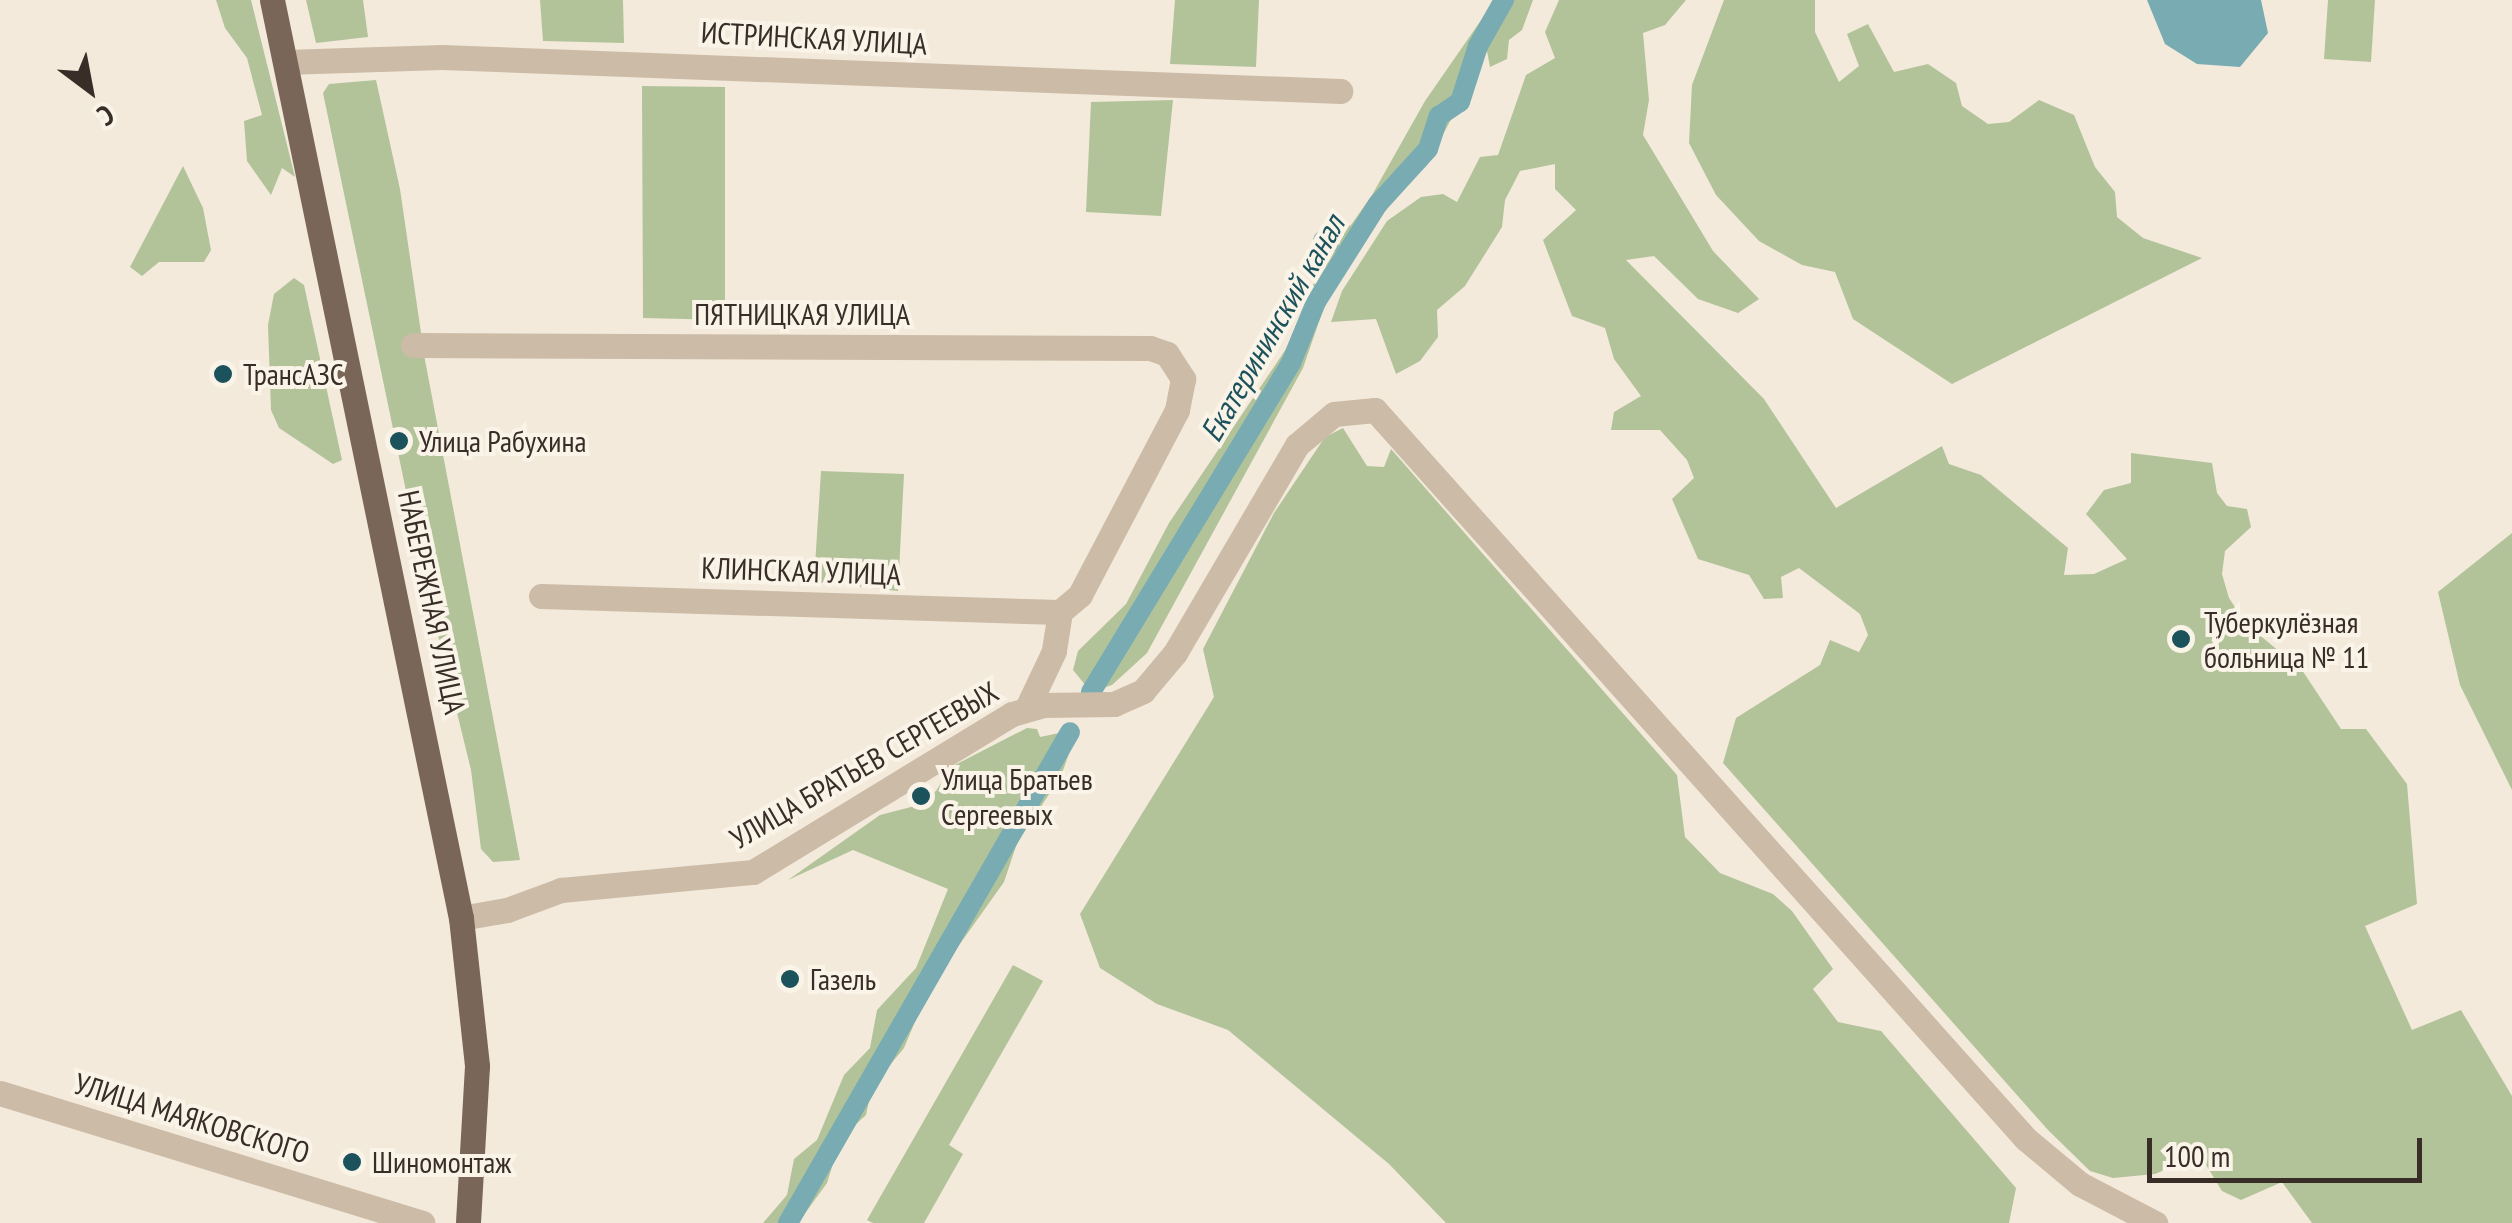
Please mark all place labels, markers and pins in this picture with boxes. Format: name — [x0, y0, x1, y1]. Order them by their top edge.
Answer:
place label: ТрансАЗС — [243, 356, 343, 392]
marker: ТрансАЗС — [212, 363, 234, 385]
place label: Улица Рабухина — [419, 423, 587, 459]
marker: Улица Рабухина — [388, 430, 410, 452]
place label: Туберкулёзная больница № 11 — [2204, 604, 2369, 674]
marker: Туберкулёзная больница № 11 — [2168, 626, 2194, 652]
place label: Улица Братьев Сергеевых — [941, 761, 1093, 832]
marker: Улица Братьев Сергеевых — [910, 785, 932, 807]
place label: Газель — [810, 961, 876, 997]
marker: Газель — [779, 968, 801, 990]
place label: Шиномонтаж — [372, 1144, 511, 1180]
marker: Шиномонтаж — [341, 1151, 363, 1173]

